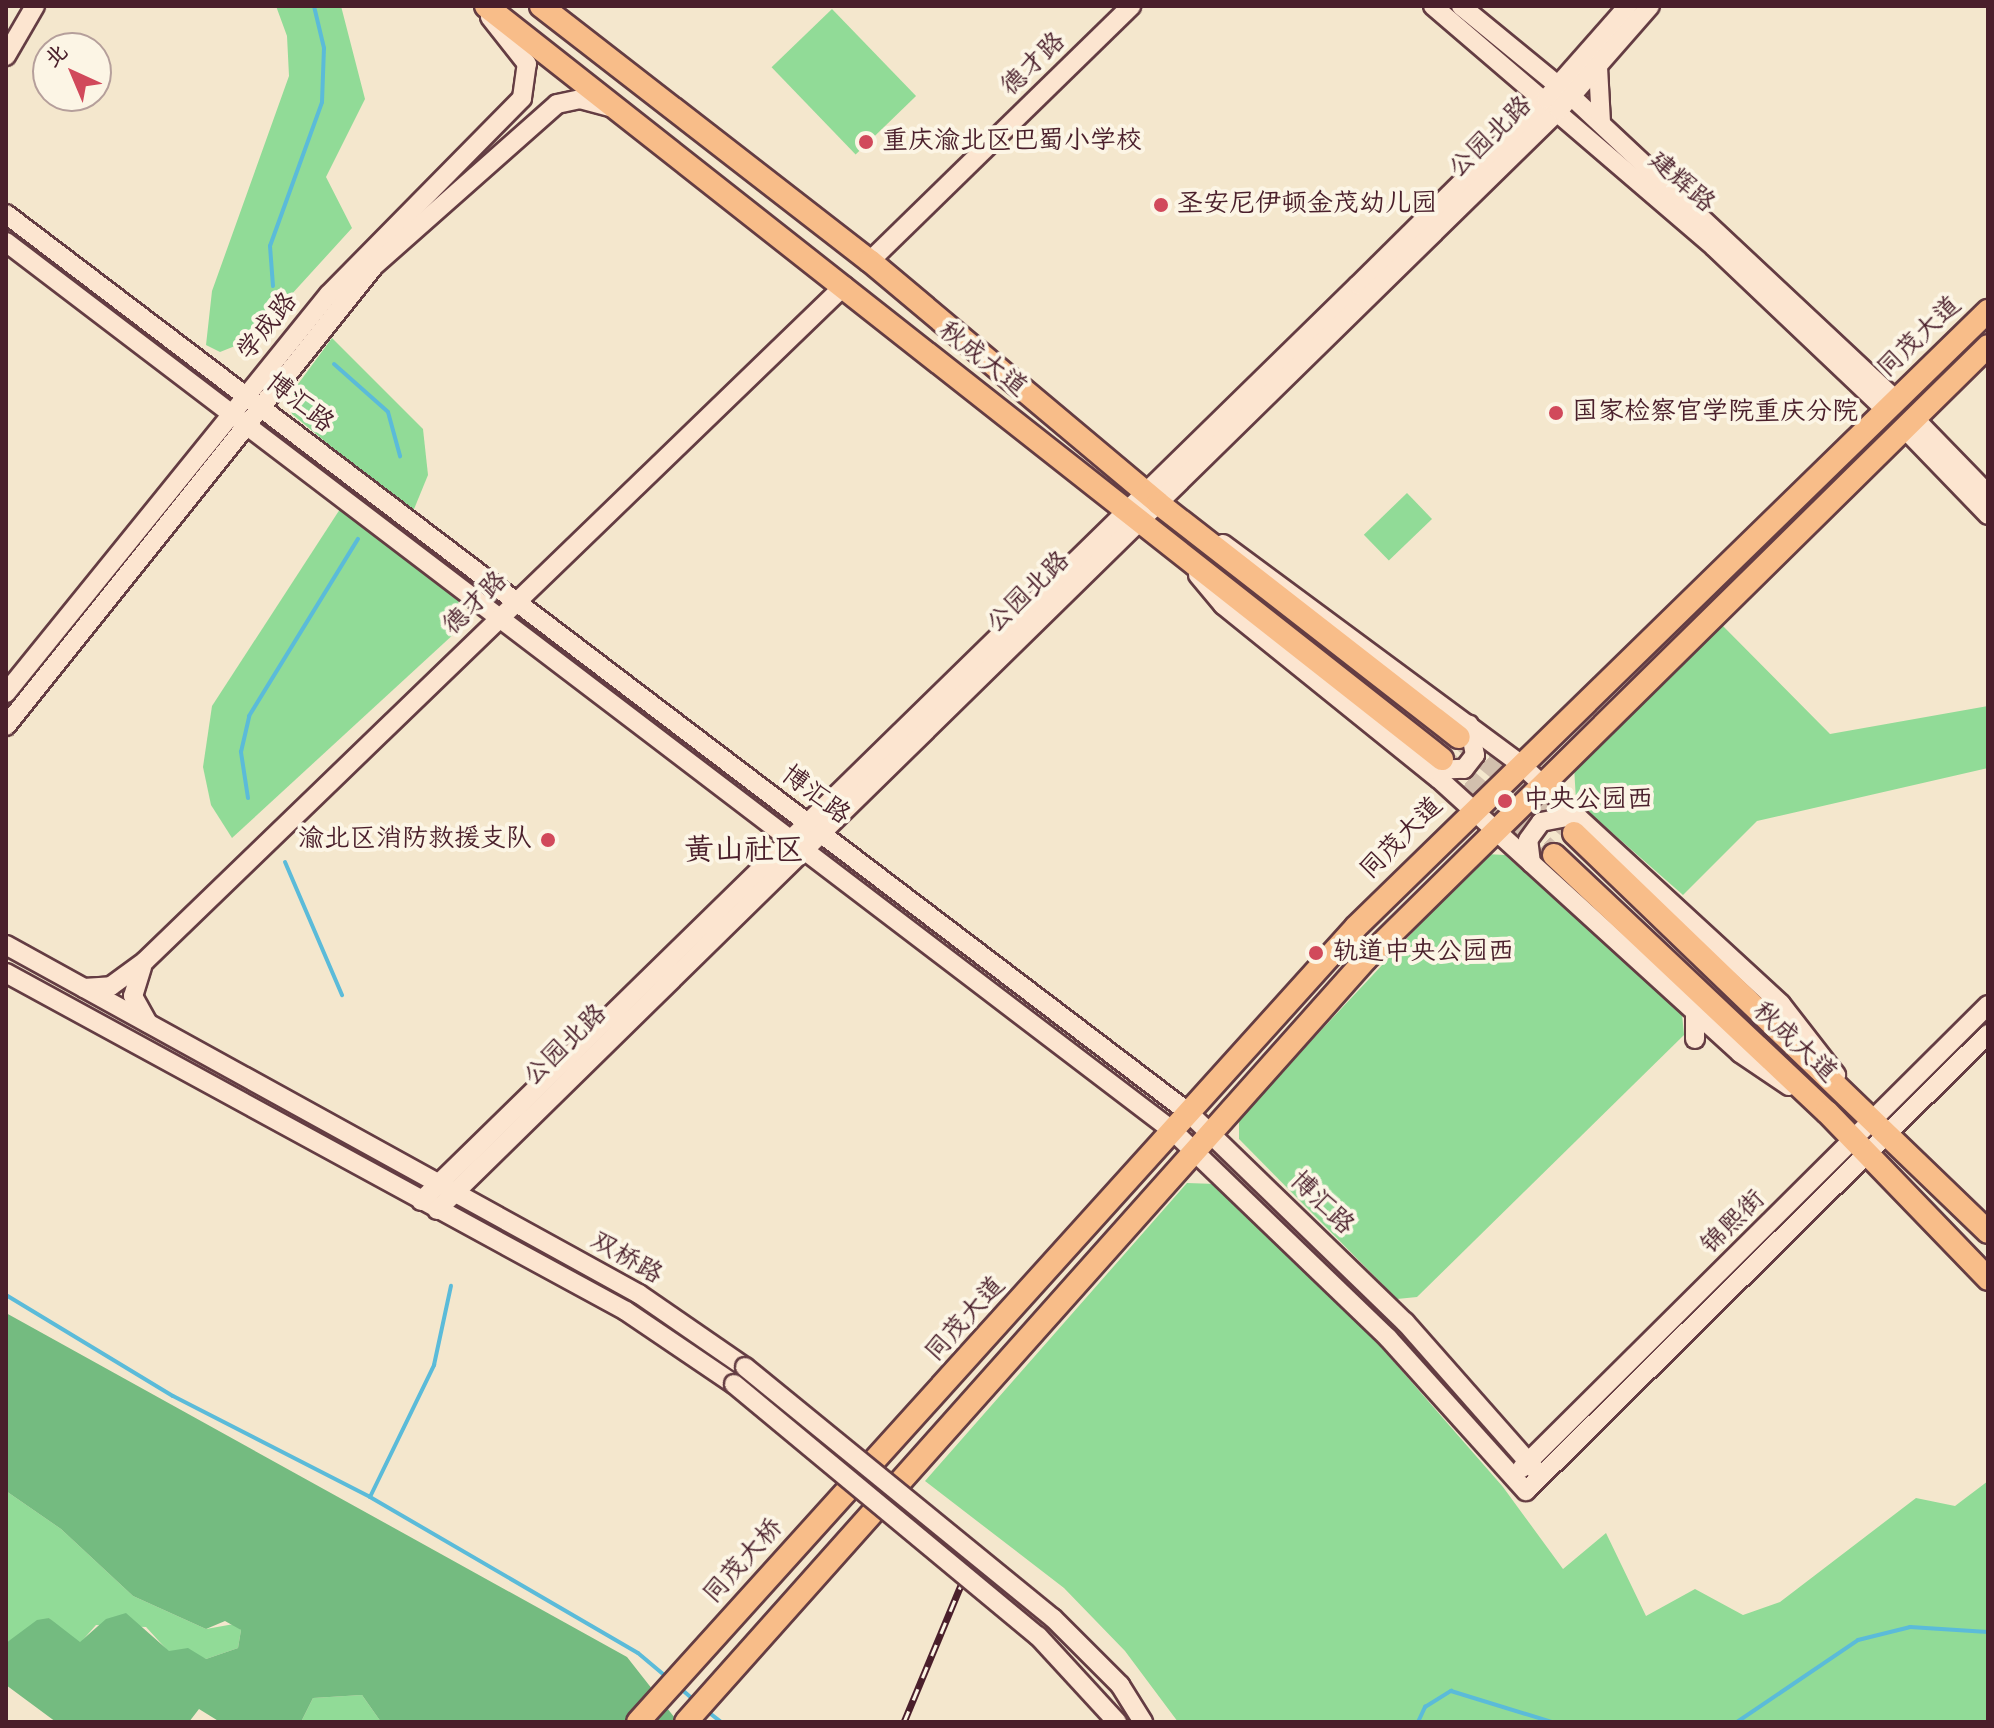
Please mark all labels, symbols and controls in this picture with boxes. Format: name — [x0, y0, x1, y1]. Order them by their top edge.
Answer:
street label: 德才路 — [995, 27, 1073, 103]
north arrow — [32, 32, 112, 112]
text: 北 — [39, 38, 74, 74]
street label: 公园北路 — [1443, 91, 1539, 185]
place label: 重庆渝北区巴蜀小学校 — [882, 126, 1142, 158]
marker: 重庆渝北区巴蜀小学校 — [857, 133, 875, 151]
street label: 建辉路 — [1641, 146, 1721, 220]
place label: 圣安尼伊顿金茂幼儿园 — [1177, 189, 1437, 221]
marker: 圣安尼伊顿金茂幼儿园 — [1152, 196, 1170, 214]
street label: 学成路 — [231, 287, 305, 367]
street label: 同茂大道 — [1872, 291, 1968, 385]
street label: 秋成大道 — [931, 316, 1033, 404]
street label: 博汇路 — [259, 368, 339, 440]
place label: 国家检察官学院重庆分院 — [1572, 397, 1858, 429]
marker: 国家检察官学院重庆分院 — [1547, 404, 1565, 422]
street label: 公园北路 — [981, 546, 1077, 640]
street label: 德才路 — [437, 566, 515, 642]
street label: 博汇路 — [774, 760, 856, 832]
place label: 中央公园西 — [1523, 785, 1653, 817]
marker: 中央公园西 — [1494, 790, 1516, 812]
street label: 同茂大道 — [1354, 791, 1450, 887]
place label: 渝北区消防救援支队 — [298, 824, 532, 856]
marker: 渝北区消防救援支队 — [539, 831, 557, 849]
district label: 黄山社区 — [684, 833, 804, 869]
place label: 轨道中央公园西 — [1332, 937, 1514, 969]
marker: 轨道中央公园西 — [1307, 944, 1325, 962]
street label: 秋成大道 — [1745, 996, 1843, 1090]
street label: 公园北路 — [518, 999, 614, 1093]
street label: 博汇路 — [1282, 1166, 1360, 1242]
street label: 锦熙街 — [1695, 1184, 1773, 1262]
street label: 双桥路 — [584, 1226, 668, 1292]
street label: 同茂大道 — [920, 1271, 1012, 1369]
street label: 同茂大桥 — [698, 1513, 790, 1611]

